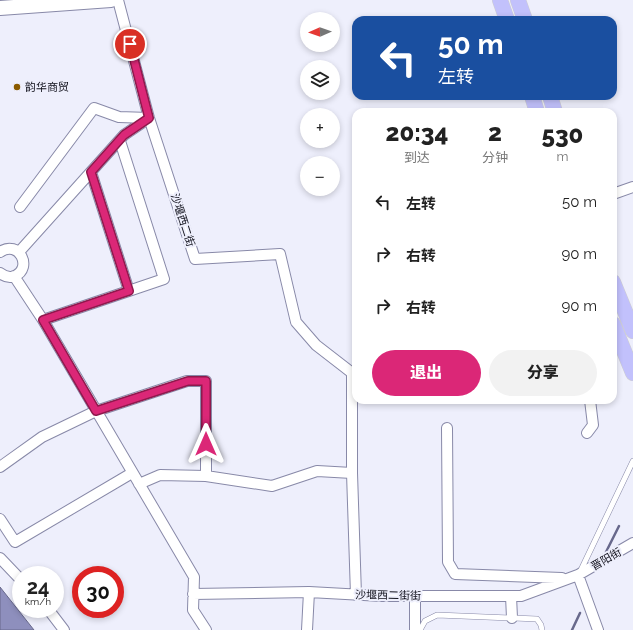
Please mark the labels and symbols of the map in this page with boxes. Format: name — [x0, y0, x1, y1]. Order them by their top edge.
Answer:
north arrow — [300, 12, 340, 52]
pin — [113, 27, 147, 61]
place label: 韵华商贸 — [25, 81, 69, 94]
marker: 韵华商贸 — [12, 82, 22, 92]
street label: 沙堰西二街 — [168, 192, 197, 248]
position arrow — [185, 423, 227, 465]
street label: 晋阳街 — [589, 546, 624, 573]
speed limit sign: 30 — [72, 566, 124, 618]
street label: 沙堰西二街街 — [355, 588, 421, 603]

